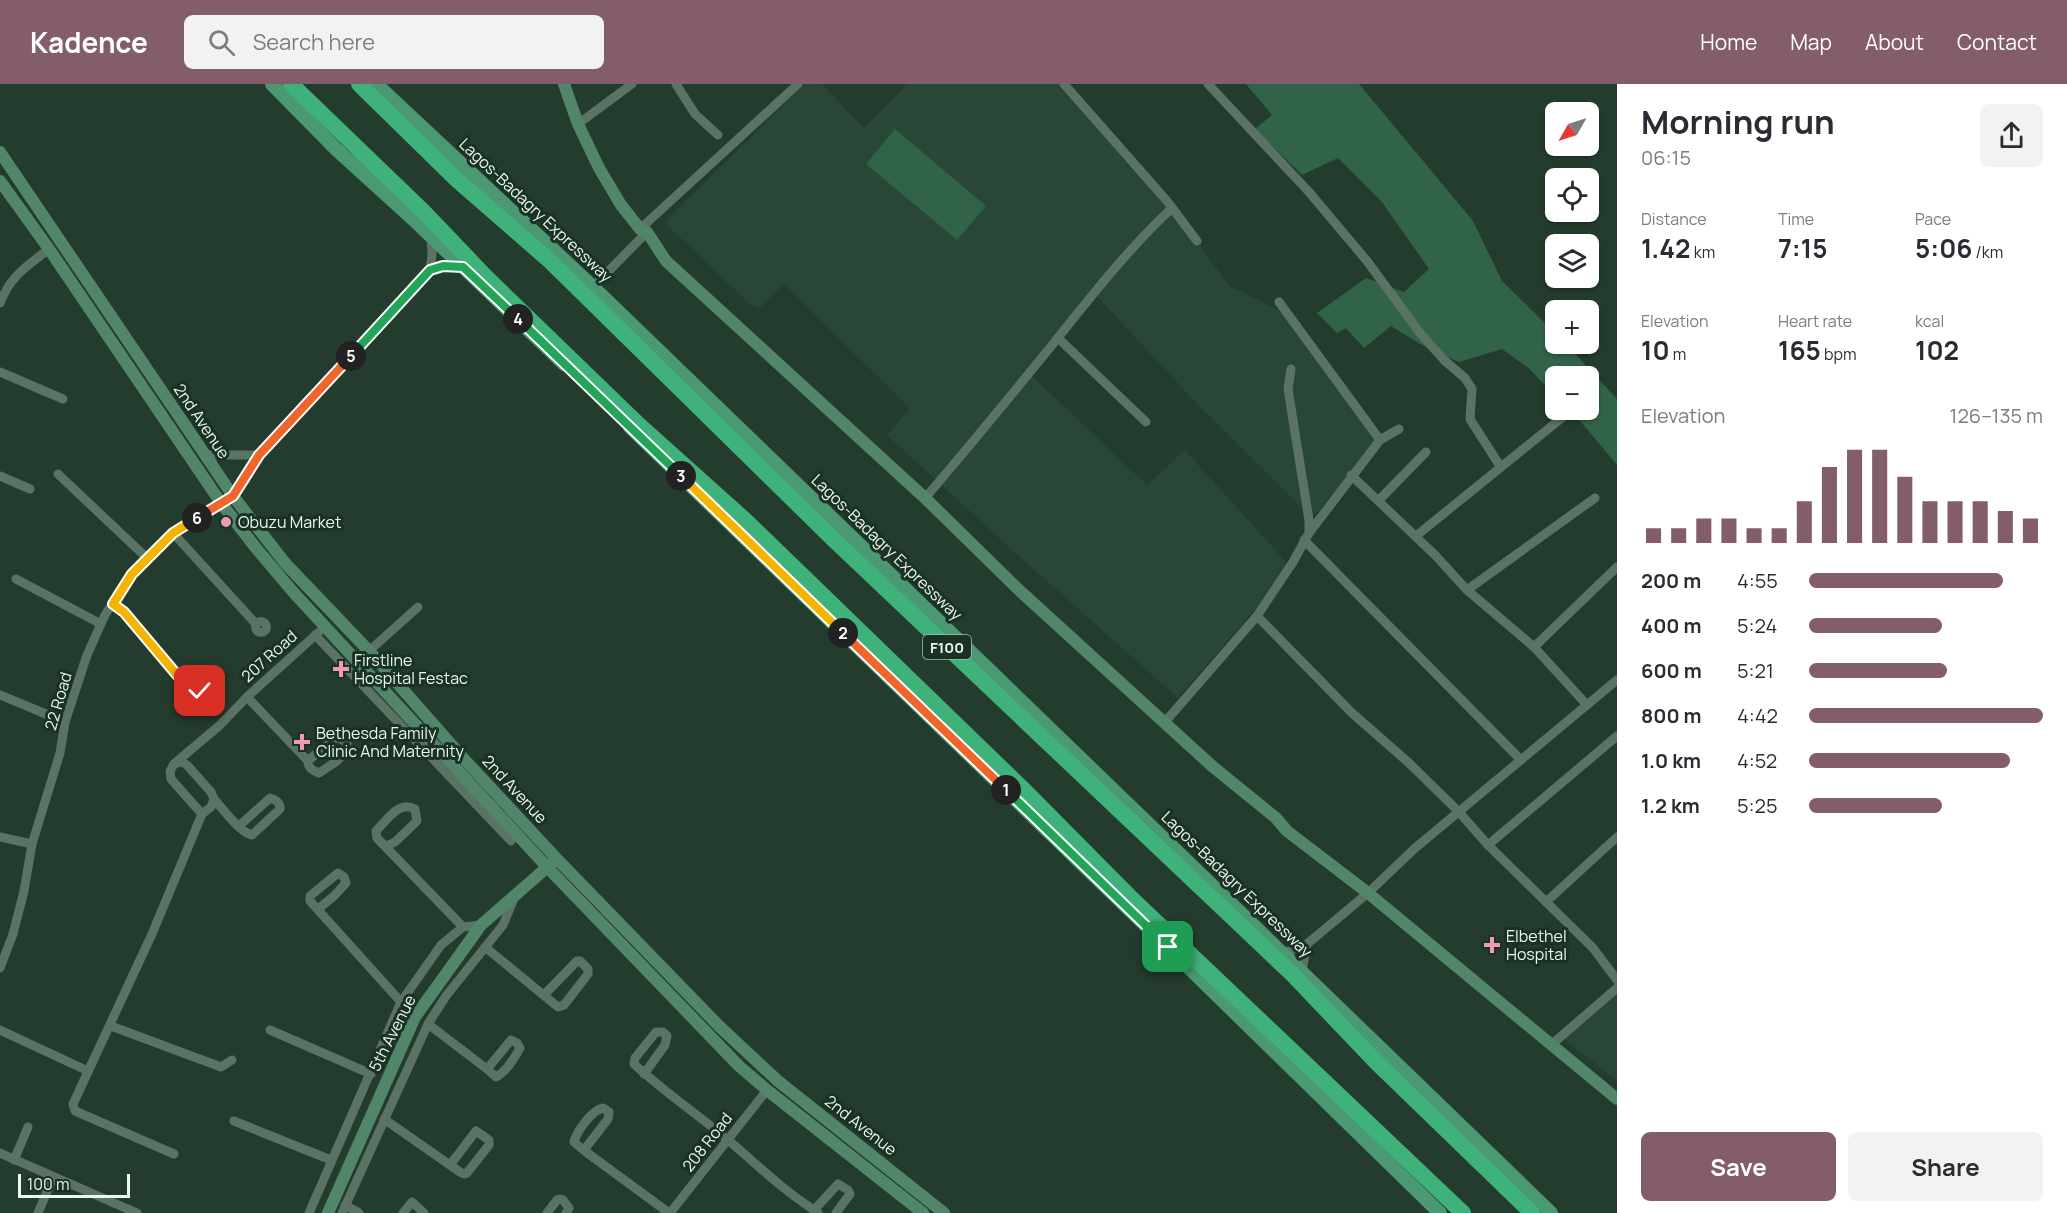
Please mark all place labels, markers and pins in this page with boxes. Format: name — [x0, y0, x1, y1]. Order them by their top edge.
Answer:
pin: 4 — [503, 304, 533, 334]
pin: 5 — [336, 341, 366, 371]
pin: 3 — [666, 461, 696, 491]
pin: 6 — [182, 503, 212, 533]
place label: Obuzu Market — [238, 511, 341, 533]
marker: Obuzu Market — [219, 515, 233, 529]
pin: 2 — [828, 618, 858, 648]
place label: Firstline Hospital Festac — [354, 649, 468, 689]
marker: Firstline Hospital Festac — [332, 660, 350, 678]
pin — [174, 665, 225, 716]
place label: Bethesda Family Clinic And Maternity — [316, 722, 464, 762]
marker: Bethesda Family Clinic And Maternity — [293, 733, 311, 751]
pin: 1 — [991, 775, 1021, 805]
pin — [1142, 921, 1193, 972]
place label: Elbethel Hospital — [1506, 925, 1567, 965]
marker: Elbethel Hospital — [1483, 936, 1501, 954]

